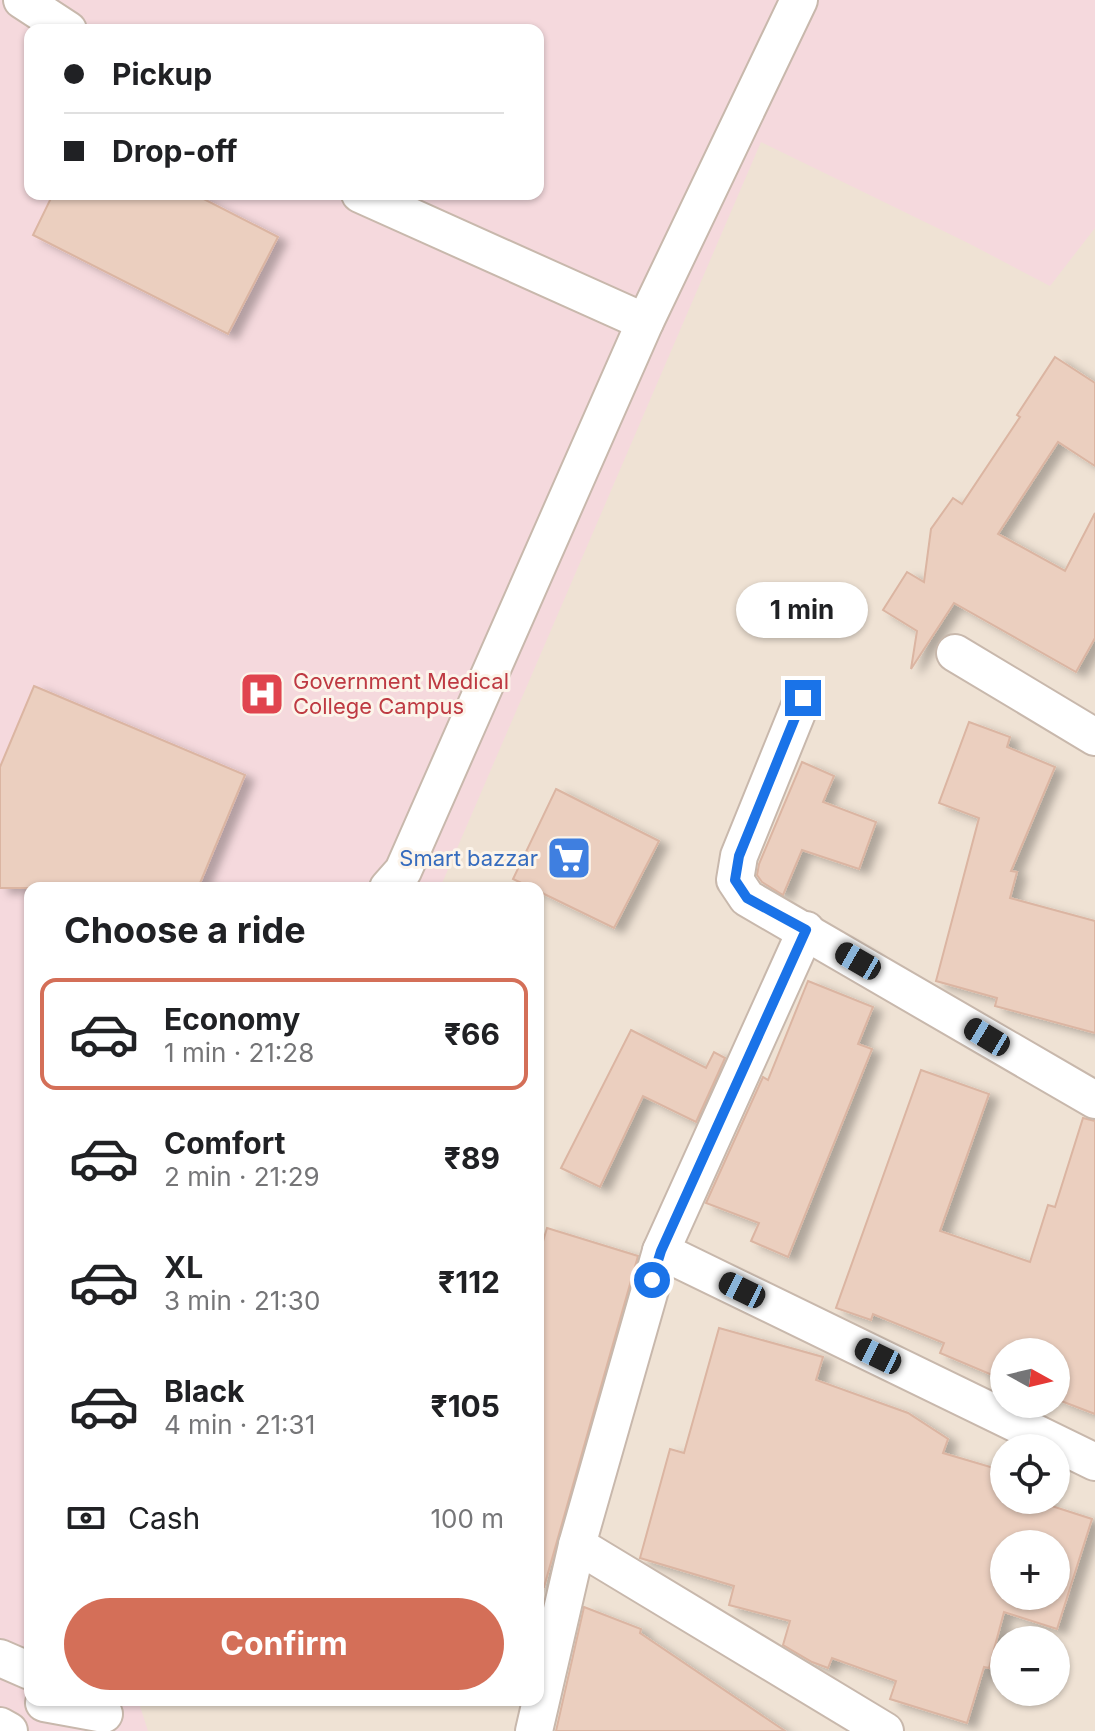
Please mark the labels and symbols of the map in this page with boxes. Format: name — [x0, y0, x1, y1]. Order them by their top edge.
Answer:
callout: 1 min — [737, 582, 869, 638]
place label: Government Medical College Campus — [293, 668, 509, 719]
hospital icon: Government Medical College Campus — [238, 670, 286, 718]
route end — [785, 680, 821, 716]
supermarket icon: Smart bazzar — [545, 834, 593, 882]
place label: Smart bazzar — [399, 845, 538, 871]
car — [831, 939, 885, 983]
car — [960, 1014, 1014, 1060]
route start — [634, 1262, 670, 1298]
car — [715, 1269, 769, 1311]
car — [851, 1335, 905, 1377]
north arrow — [990, 1338, 1070, 1418]

